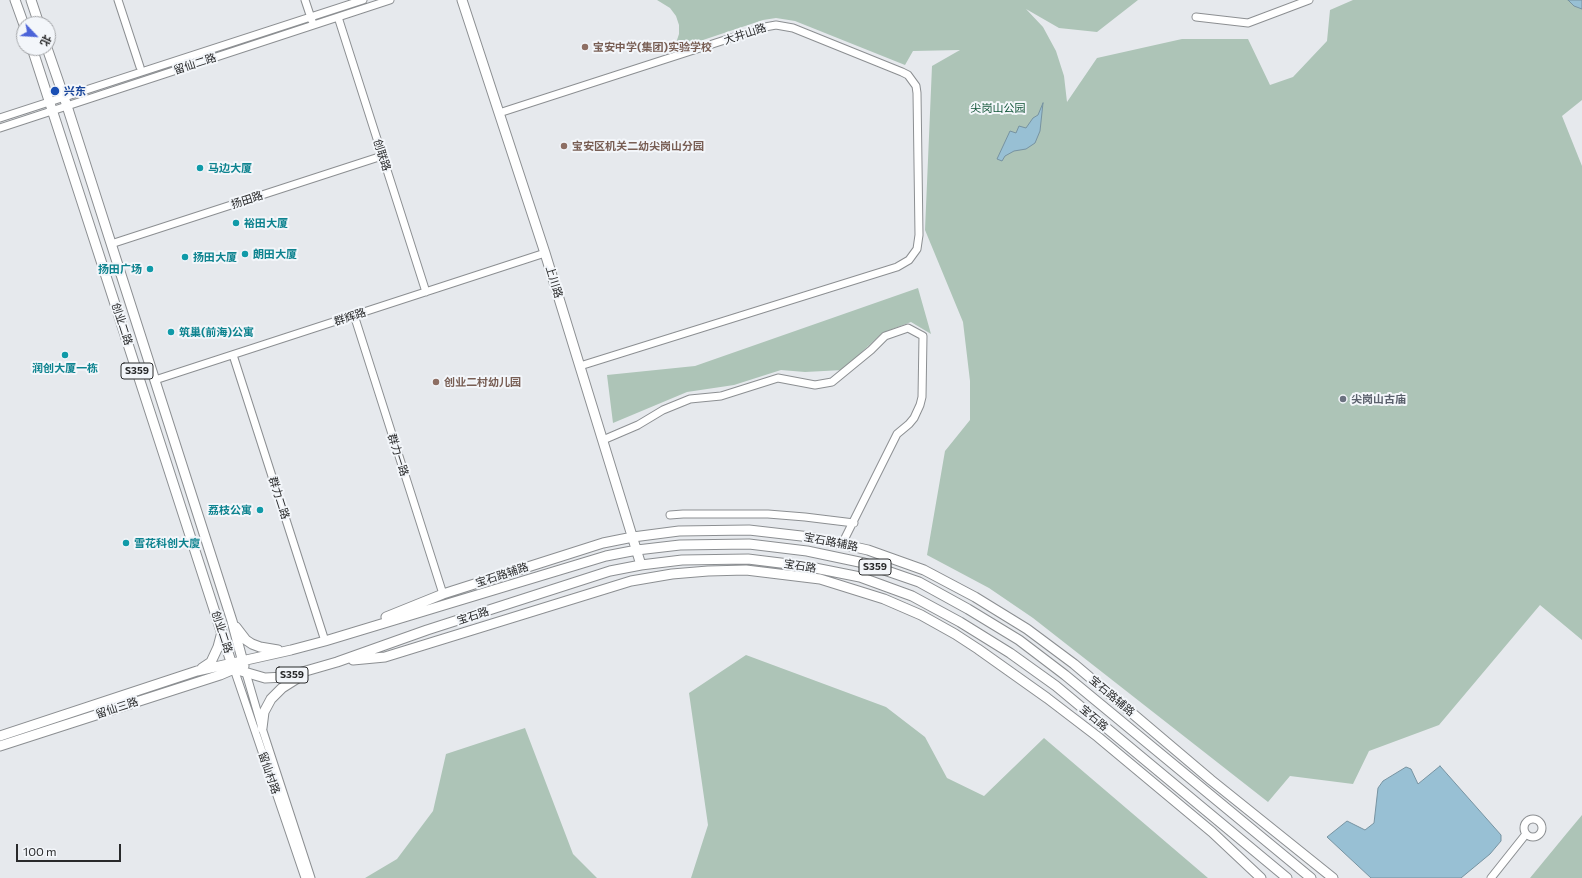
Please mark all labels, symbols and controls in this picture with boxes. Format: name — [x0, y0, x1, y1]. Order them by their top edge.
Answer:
north arrow — [16, 16, 56, 56]
street label: 大井山路 — [722, 21, 768, 47]
text: 北 — [38, 33, 55, 49]
place label: 宝安中学(集团)实验学校 — [593, 40, 712, 54]
marker: 宝安中学(集团)实验学校 — [580, 42, 590, 52]
street label: 留仙二路 — [172, 51, 218, 77]
place label: 兴东 — [64, 84, 86, 98]
marker: 兴东 — [49, 85, 61, 97]
park label: 尖岗山公园 — [971, 101, 1025, 115]
street label: 创联路 — [371, 137, 393, 173]
place label: 宝安区机关二幼尖岗山分园 — [572, 139, 704, 153]
marker: 宝安区机关二幼尖岗山分园 — [559, 141, 569, 151]
place label: 马边大厦 — [208, 161, 252, 175]
marker: 马边大厦 — [195, 163, 205, 173]
street label: 扬田路 — [229, 189, 265, 211]
place label: 裕田大厦 — [244, 216, 288, 230]
marker: 裕田大厦 — [231, 218, 241, 228]
place label: 朗田大厦 — [253, 247, 297, 261]
marker: 朗田大厦 — [240, 249, 250, 259]
place label: 扬田大厦 — [193, 250, 237, 264]
marker: 扬田大厦 — [180, 252, 190, 262]
place label: 扬田广场 — [98, 262, 142, 276]
marker: 扬田广场 — [145, 264, 155, 274]
street label: 上川路 — [543, 264, 565, 300]
street label: 创业二路 — [109, 301, 135, 347]
street label: 群辉路 — [332, 306, 368, 328]
place label: 筑巢(前海)公寓 — [179, 325, 254, 339]
marker: 筑巢(前海)公寓 — [166, 327, 176, 337]
marker: 润创大厦一栋 — [60, 350, 70, 360]
place label: 润创大厦一栋 — [32, 361, 98, 375]
road number: S359 — [121, 363, 153, 379]
place label: 创业二村幼儿园 — [444, 375, 521, 389]
marker: 创业二村幼儿园 — [431, 377, 441, 387]
place label: 尖岗山古庙 — [1351, 392, 1406, 406]
marker: 尖岗山古庙 — [1338, 394, 1348, 404]
street label: 群力一路 — [385, 432, 411, 478]
street label: 群力二路 — [266, 475, 292, 521]
place label: 荔枝公寓 — [208, 503, 252, 517]
marker: 荔枝公寓 — [255, 505, 265, 515]
street label: 宝石路辅路 — [803, 530, 859, 554]
place label: 雪花科创大廈 — [134, 536, 200, 550]
marker: 雪花科创大廈 — [121, 538, 131, 548]
street label: 宝石路 — [783, 557, 817, 575]
road number: S359 — [859, 559, 891, 575]
street label: 宝石路辅路 — [474, 560, 530, 590]
street label: 宝石路 — [455, 605, 491, 627]
street label: 创业二路 — [209, 609, 235, 655]
road number: S359 — [276, 667, 308, 683]
street label: 宝石路辅路 — [1087, 673, 1137, 719]
street label: 留仙三路 — [94, 695, 140, 721]
street label: 宝石路 — [1077, 702, 1111, 734]
street label: 留仙村路 — [256, 750, 282, 796]
scale bar — [18, 836, 123, 862]
text: 100 m — [23, 844, 57, 858]

